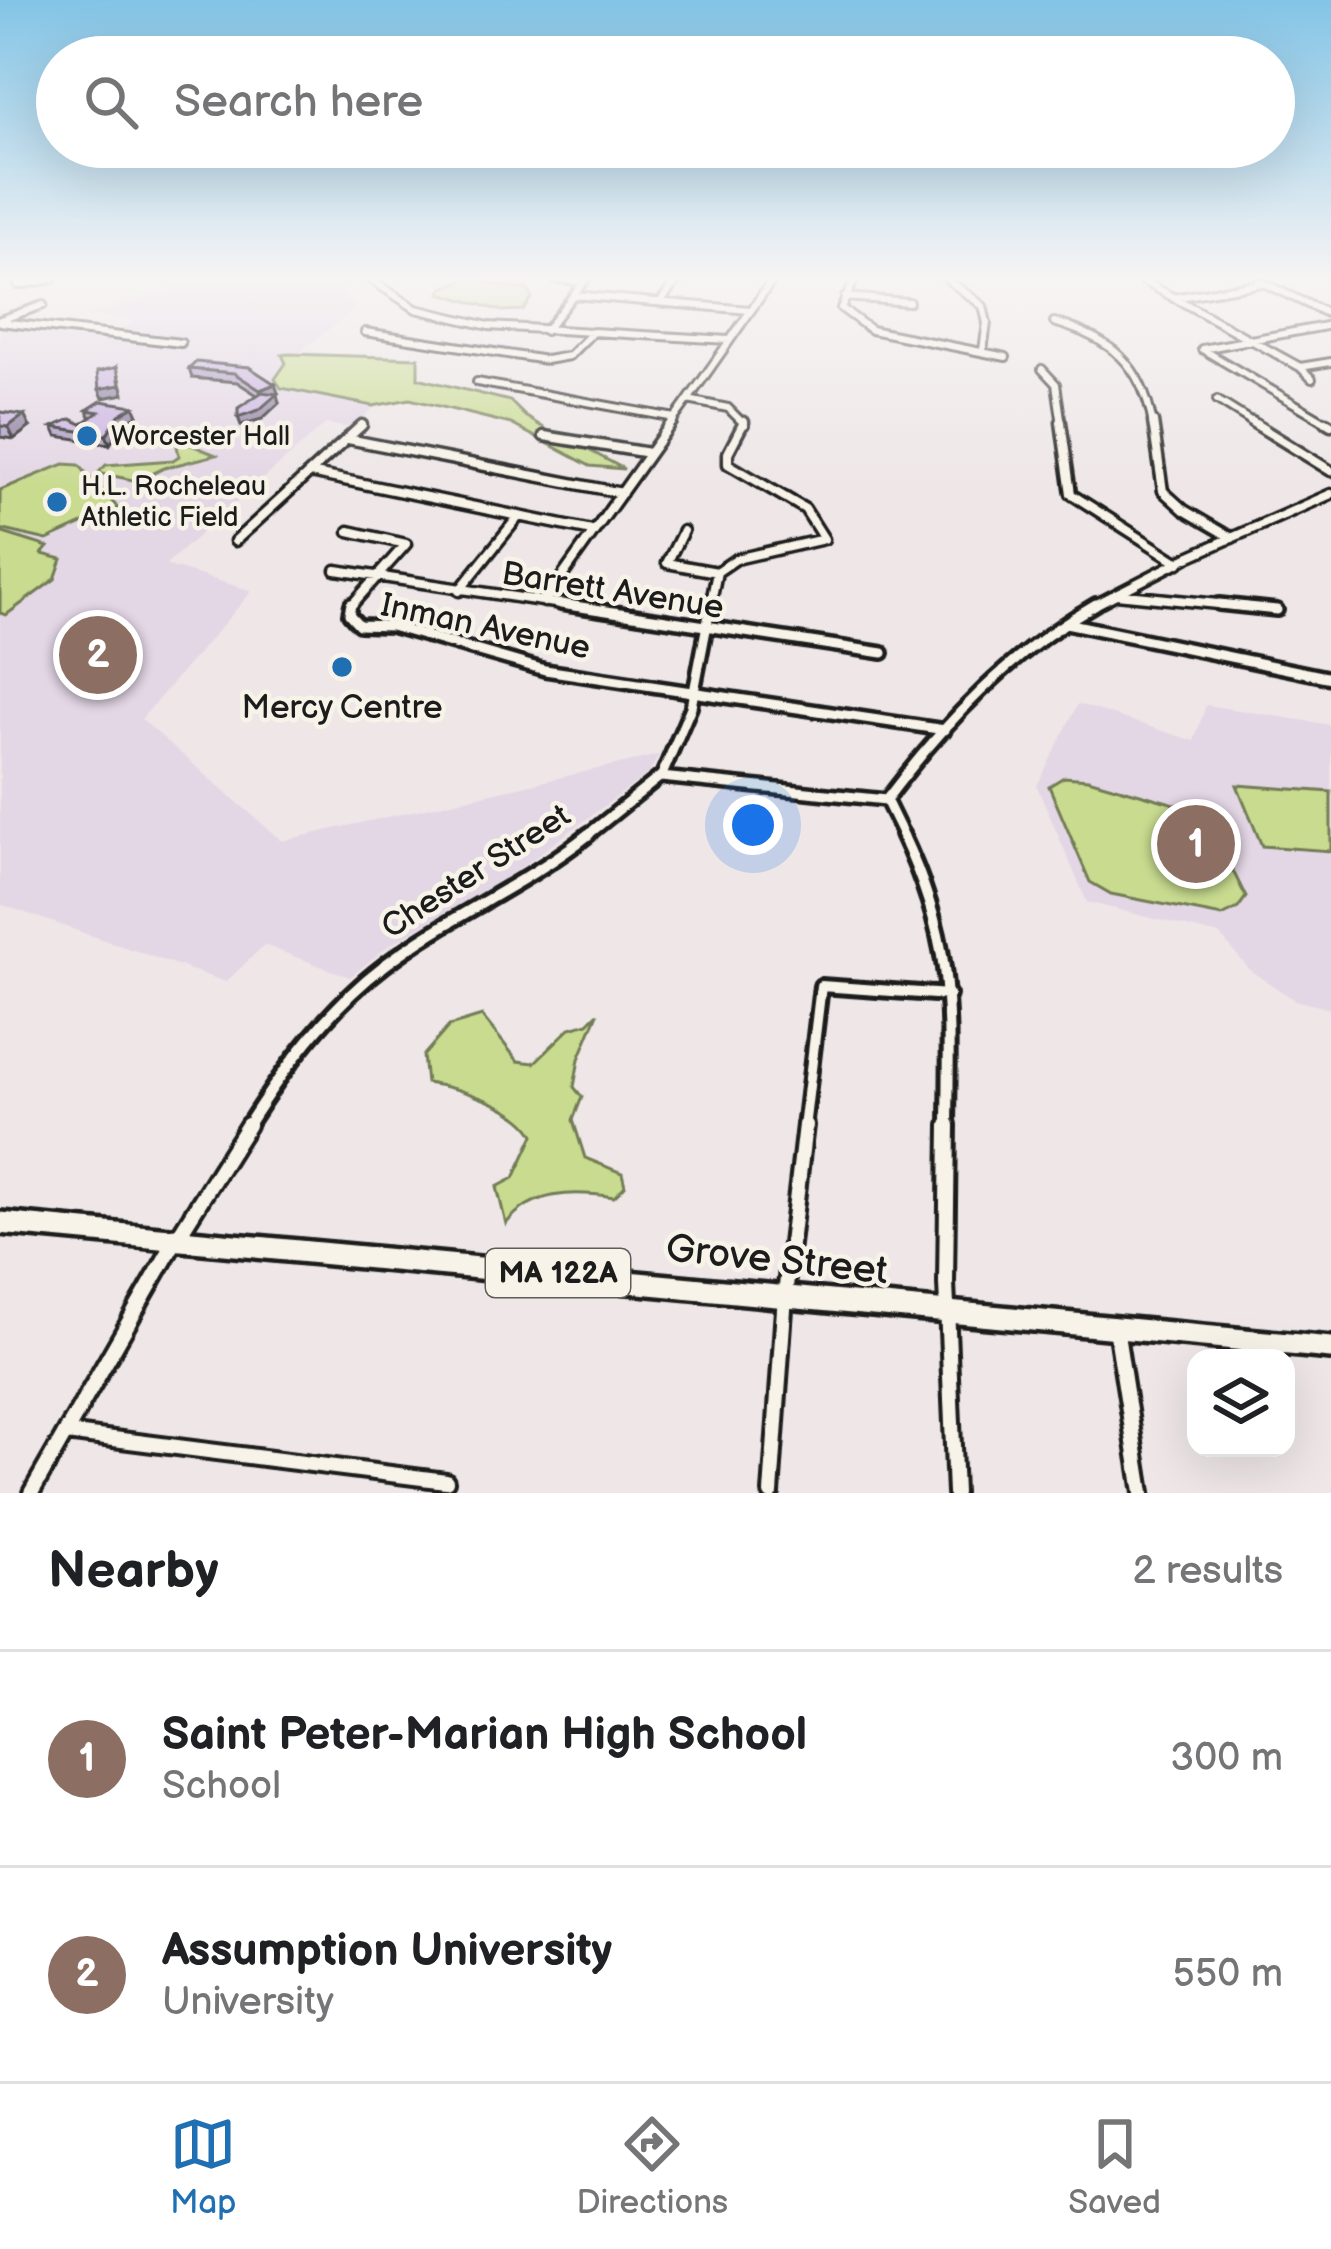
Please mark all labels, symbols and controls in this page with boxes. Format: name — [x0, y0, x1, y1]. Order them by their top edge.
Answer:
search box — [36, 36, 1295, 168]
icon: search — [78, 69, 144, 135]
text: Search here — [174, 75, 423, 130]
place label: Worcester Hall — [111, 421, 290, 453]
marker: Worcester Hall — [74, 423, 100, 449]
place label: H.L. Rocheleau Athletic Field — [81, 471, 266, 534]
marker: H.L. Rocheleau Athletic Field — [44, 489, 70, 515]
street label: Barrett Avenue — [499, 554, 726, 628]
street label: Inman Avenue — [377, 585, 594, 669]
pin: 2 — [59, 610, 137, 700]
marker: Mercy Centre — [329, 654, 355, 680]
place label: Mercy Centre — [242, 688, 442, 728]
your location — [723, 795, 783, 855]
street label: Chester Street — [374, 796, 578, 948]
pin: 1 — [1157, 799, 1235, 889]
street label: Grove Street — [664, 1225, 890, 1296]
road number: MA 122A — [486, 1249, 630, 1297]
map controls — [1187, 1349, 1295, 1457]
button: layers — [1187, 1349, 1295, 1457]
text: Nearby — [48, 1541, 219, 1602]
text: 2 results — [1132, 1548, 1283, 1595]
text: Saint Peter-Marian High School — [162, 1708, 807, 1763]
text: 1 — [79, 1735, 95, 1782]
text: 300 m — [1170, 1735, 1283, 1782]
text: School — [162, 1763, 281, 1810]
text: Assumption University — [162, 1924, 612, 1979]
text: 2 — [75, 1951, 99, 1998]
text: 550 m — [1173, 1951, 1283, 1998]
text: University — [162, 1979, 334, 2026]
tab: Map — [170, 2111, 236, 2223]
tab: Directions — [577, 2111, 728, 2223]
tab: Saved — [1068, 2111, 1161, 2223]

